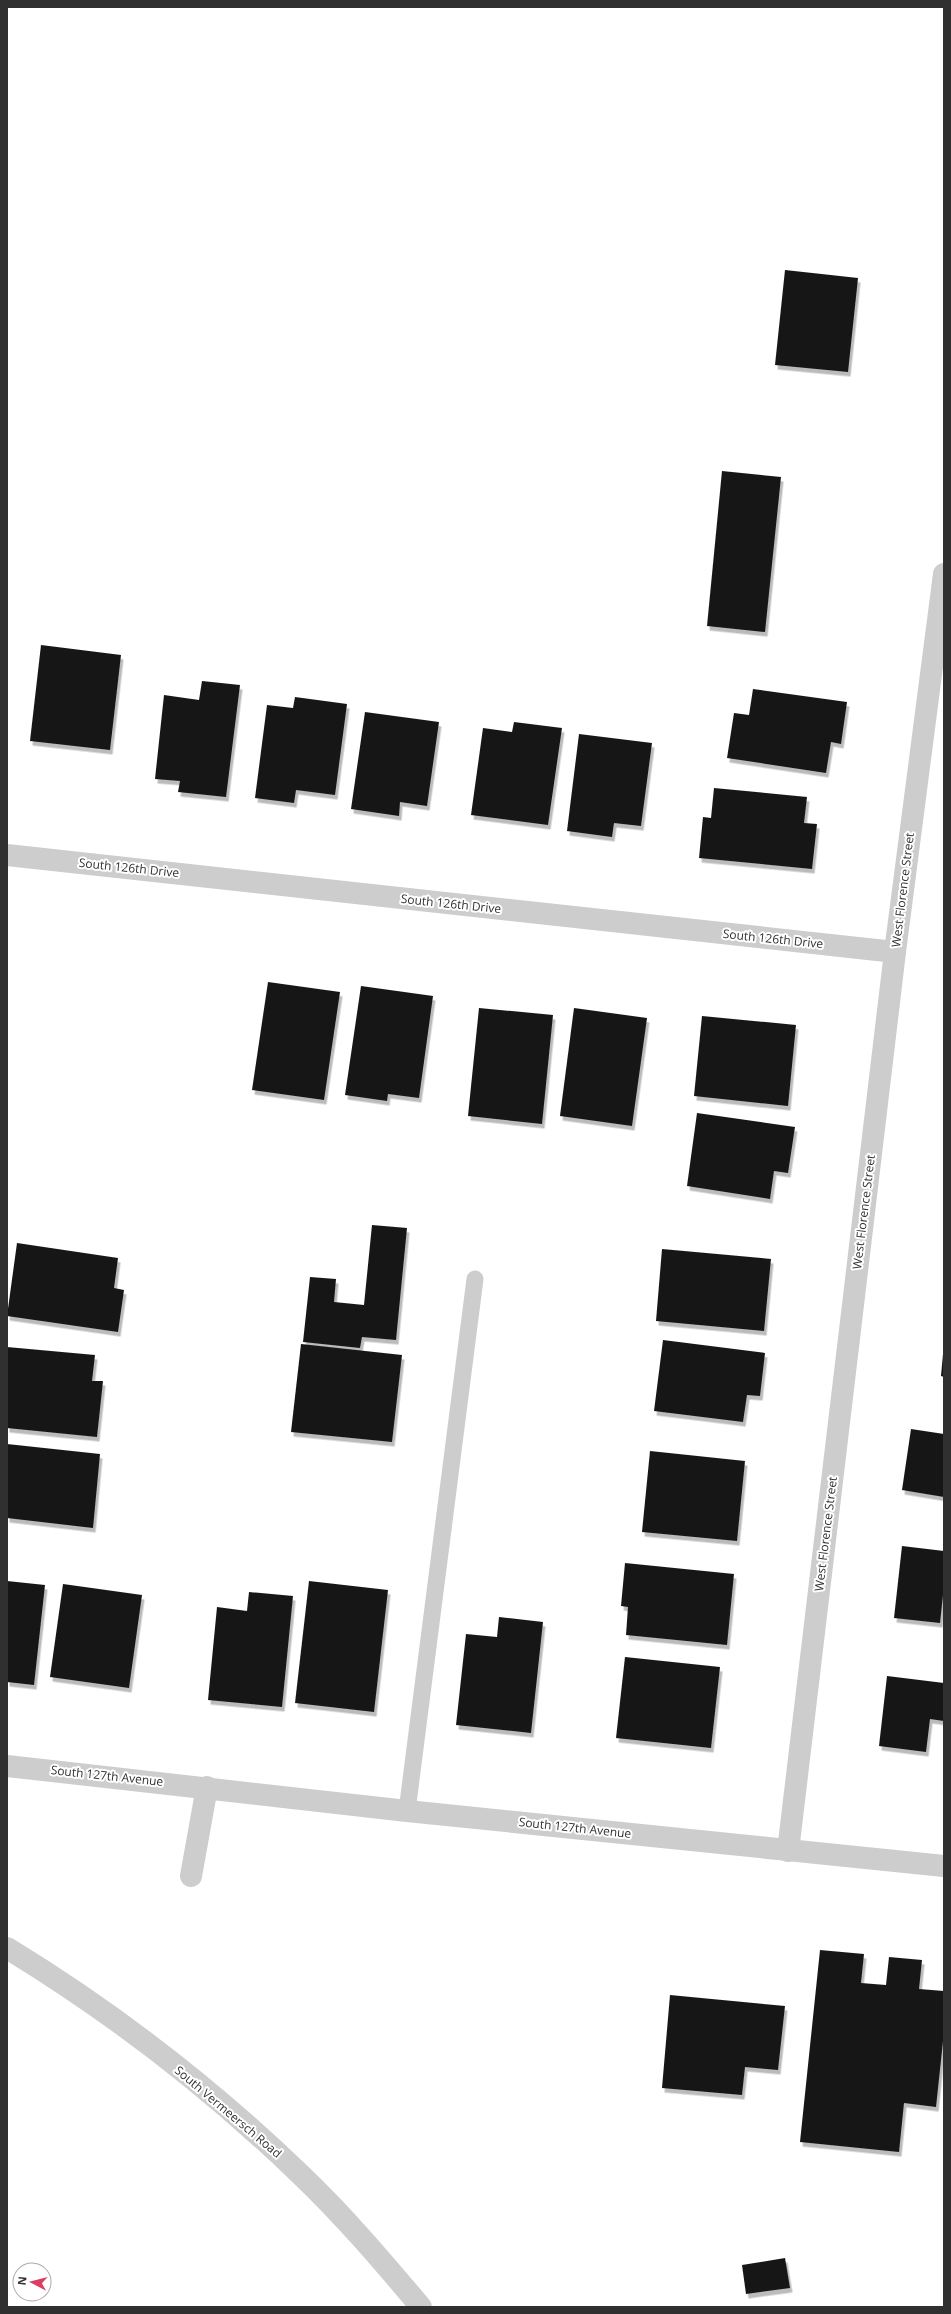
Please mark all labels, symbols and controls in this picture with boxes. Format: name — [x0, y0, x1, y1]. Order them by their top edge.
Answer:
street label: West Florence Street — [887, 832, 918, 948]
street label: South 126th Drive — [78, 854, 180, 881]
street label: South 126th Drive — [400, 890, 502, 917]
street label: South 126th Drive — [722, 925, 824, 952]
street label: West Florence Street — [848, 1154, 879, 1270]
street label: West Florence Street — [810, 1476, 841, 1592]
street label: South 127th Avenue — [50, 1761, 164, 1790]
street label: South 127th Avenue — [518, 1813, 632, 1842]
street label: South Vermeersch Road — [171, 2062, 285, 2161]
north arrow — [12, 2262, 52, 2302]
text: N — [14, 2275, 30, 2286]

